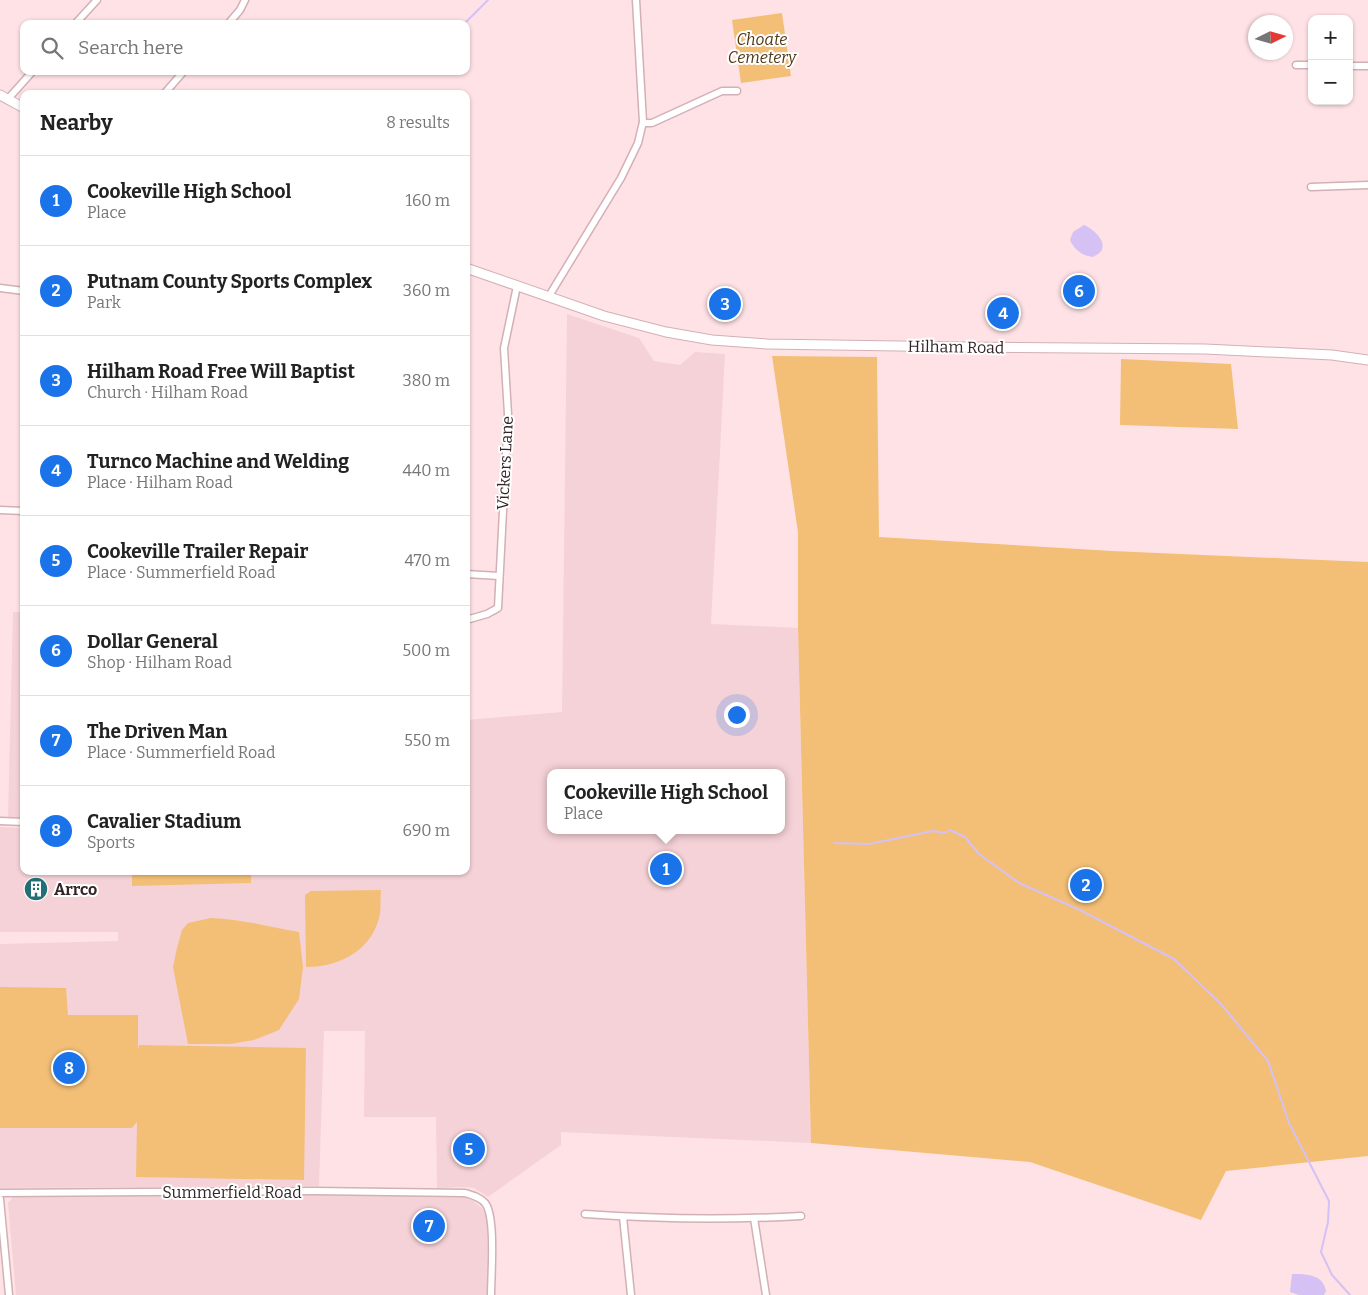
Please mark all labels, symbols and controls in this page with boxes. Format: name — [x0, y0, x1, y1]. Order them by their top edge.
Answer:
north arrow — [1248, 15, 1293, 60]
map controls — [1308, 15, 1353, 105]
button: + — [1308, 15, 1353, 60]
search box — [20, 20, 470, 75]
park label: Choate Cemetery — [728, 30, 797, 67]
icon: search — [38, 34, 66, 62]
text: Search here — [78, 36, 183, 59]
button: − — [1308, 60, 1353, 105]
text: Nearby — [40, 110, 113, 136]
text: 8 results — [386, 113, 450, 132]
text: Cookeville High School — [87, 180, 291, 203]
text: 1 — [53, 191, 59, 210]
text: 160 m — [405, 191, 450, 210]
text: Place — [87, 203, 126, 222]
text: Putnam County Sports Complex — [87, 270, 372, 293]
pin: 6 — [1063, 272, 1095, 310]
text: 2 — [51, 281, 61, 300]
text: 360 m — [403, 281, 450, 300]
pin: 3 — [709, 285, 741, 323]
text: Park — [87, 293, 121, 312]
pin: 4 — [987, 294, 1019, 332]
street label: Hilham Road — [907, 337, 1005, 357]
text: Hilham Road Free Will Baptist — [87, 360, 355, 383]
text: 3 — [51, 371, 61, 390]
text: 380 m — [403, 371, 450, 390]
text: Church · Hilham Road — [87, 383, 248, 402]
street label: Vickers Lane — [493, 415, 517, 511]
text: Turnco Machine and Welding — [87, 450, 349, 473]
text: 4 — [51, 461, 61, 480]
text: 440 m — [403, 461, 450, 480]
text: Place · Hilham Road — [87, 473, 233, 492]
text: Cookeville Trailer Repair — [87, 540, 308, 563]
text: 5 — [52, 551, 60, 570]
text: 470 m — [404, 551, 450, 570]
text: Place · Summerfield Road — [87, 563, 275, 582]
text: Dollar General — [87, 630, 218, 653]
text: 6 — [51, 641, 61, 660]
text: 500 m — [402, 641, 450, 660]
text: Shop · Hilham Road — [87, 653, 232, 672]
your location — [724, 702, 750, 728]
text: The Driven Man — [87, 720, 228, 743]
text: 7 — [52, 731, 60, 750]
text: 550 m — [404, 731, 450, 750]
text: Place · Summerfield Road — [87, 743, 275, 762]
popup — [547, 769, 785, 834]
text: Cookeville High School — [564, 781, 768, 804]
text: Place — [564, 804, 603, 823]
text: Cavalier Stadium — [87, 810, 241, 833]
text: 8 — [51, 821, 61, 840]
text: 690 m — [403, 821, 450, 840]
text: Sports — [87, 833, 135, 852]
pin: 1 — [650, 850, 682, 888]
pin: 2 — [1070, 866, 1102, 904]
building icon: Arrco — [23, 876, 49, 902]
place label: Arrco — [54, 880, 97, 899]
pin: 8 — [53, 1049, 85, 1087]
pin: 5 — [453, 1130, 485, 1168]
street label: Summerfield Road — [162, 1183, 302, 1202]
pin: 7 — [413, 1207, 445, 1245]

